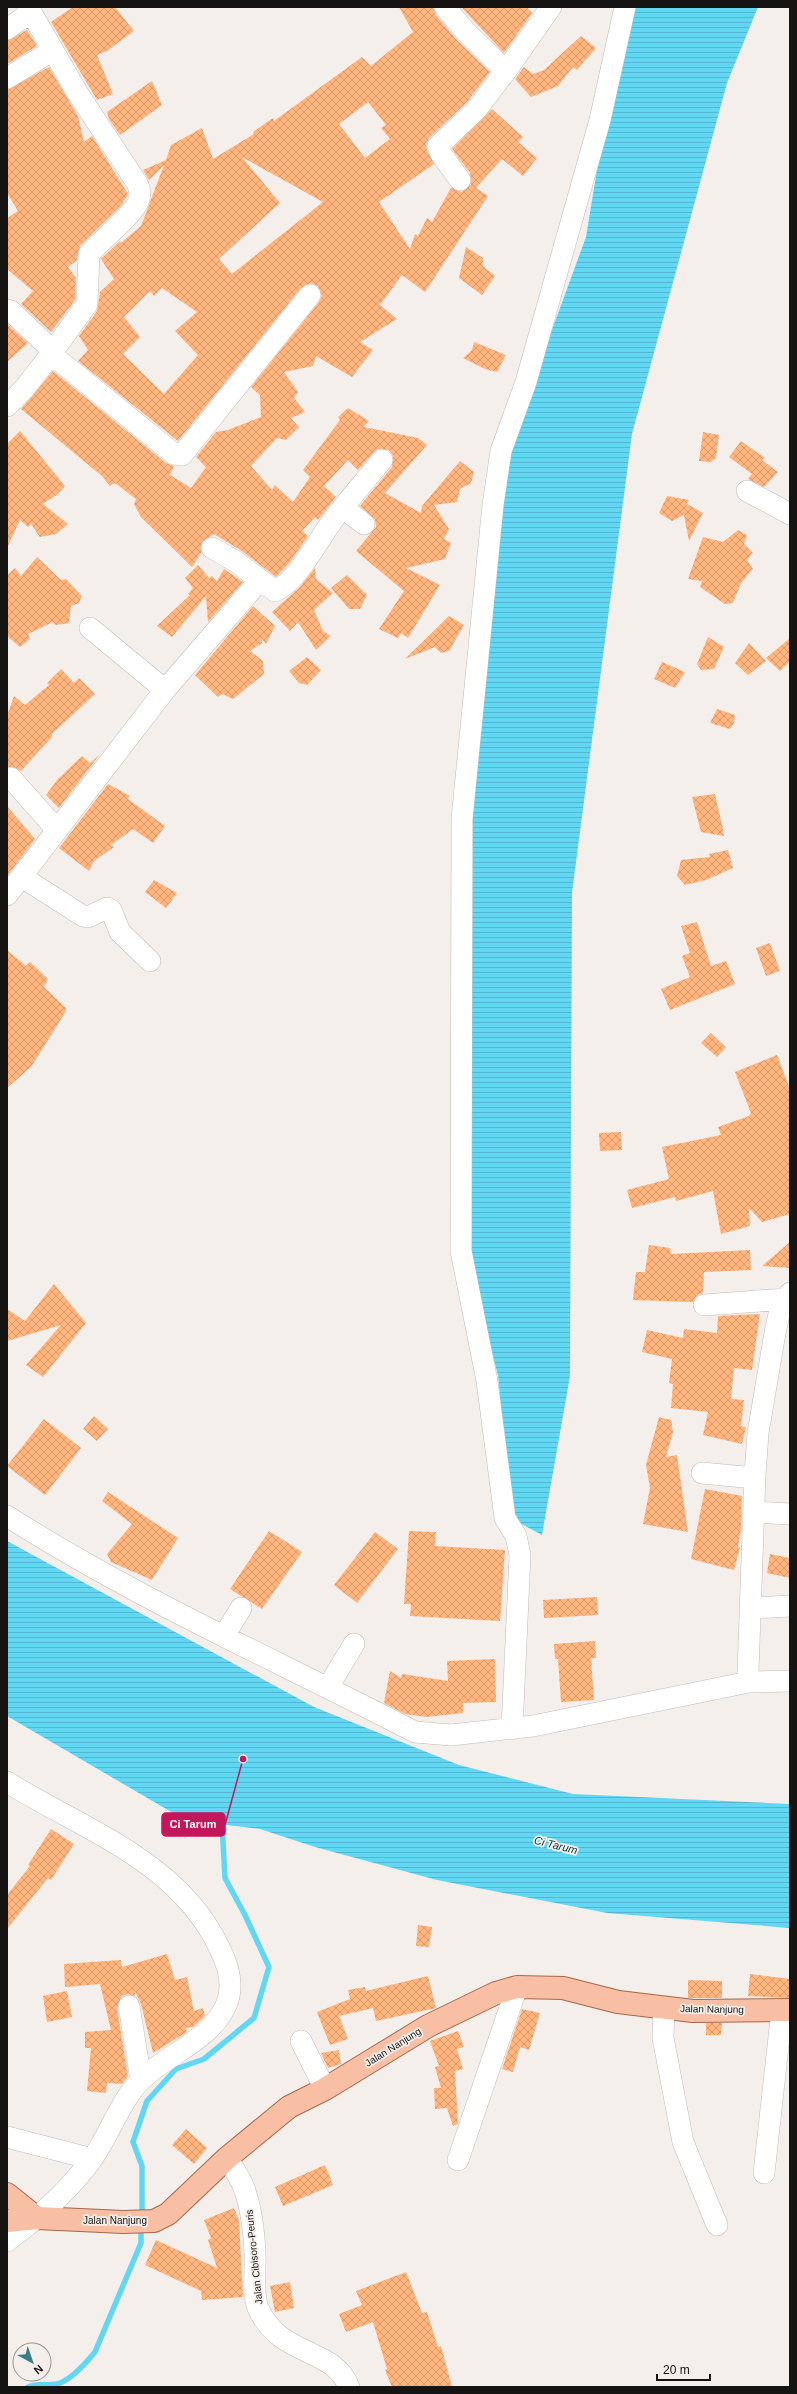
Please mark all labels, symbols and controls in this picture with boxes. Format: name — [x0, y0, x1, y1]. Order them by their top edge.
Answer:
callout: Ci Tarum — [162, 1813, 225, 1836]
text: Ci Tarum — [170, 1818, 217, 1830]
water label: Ci Tarum — [533, 1834, 579, 1856]
street label: Jalan Nanjung — [680, 2003, 744, 2015]
street label: Jalan Nanjung — [363, 2025, 423, 2069]
street label: Jalan Cibisoro-Peuris — [244, 2209, 264, 2305]
street label: Jalan Nanjung — [83, 2215, 147, 2226]
north arrow — [12, 2342, 52, 2382]
scale bar — [657, 2356, 710, 2382]
text: N — [31, 2363, 45, 2377]
text: 20 m — [663, 2363, 690, 2377]

